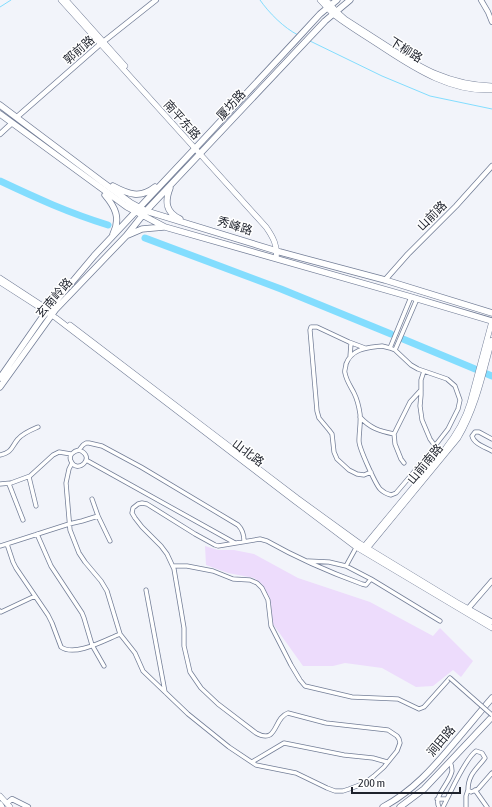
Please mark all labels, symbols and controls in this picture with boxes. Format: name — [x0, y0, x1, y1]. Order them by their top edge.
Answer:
street label: 郭前路 — [61, 33, 97, 67]
street label: 下柳路 — [387, 35, 425, 65]
street label: 厦坊路 — [214, 87, 248, 123]
street label: 南平东路 — [161, 97, 203, 143]
street label: 山前路 — [414, 198, 450, 234]
street label: 秀峰路 — [216, 214, 254, 238]
street label: 玄南岭路 — [33, 275, 75, 321]
street label: 山北路 — [229, 437, 267, 469]
street label: 山前南路 — [404, 441, 446, 487]
street label: 涧田路 — [424, 723, 458, 759]
scale bar — [352, 769, 460, 795]
text: 200 m — [358, 776, 385, 790]

